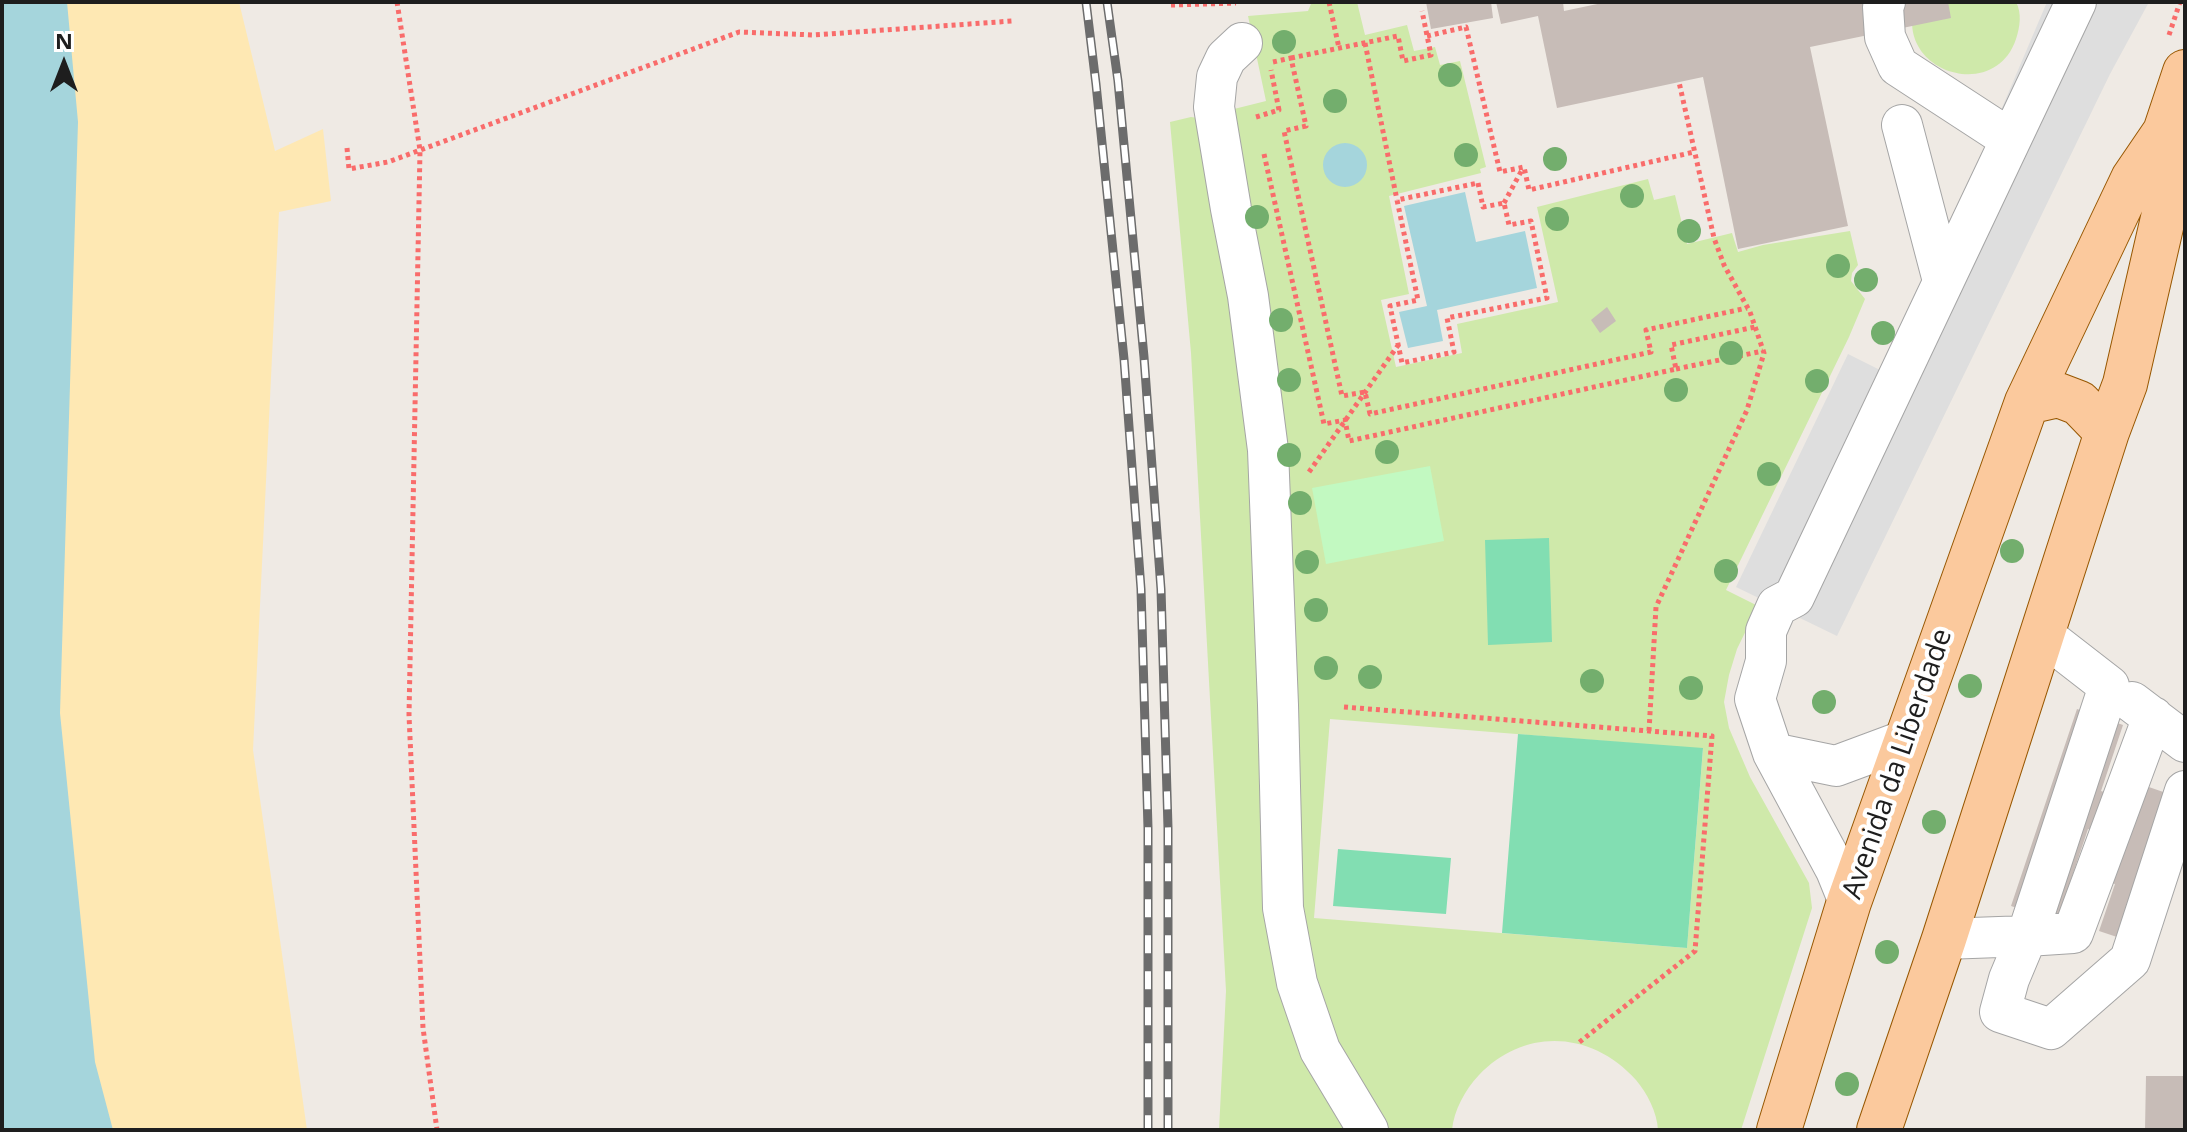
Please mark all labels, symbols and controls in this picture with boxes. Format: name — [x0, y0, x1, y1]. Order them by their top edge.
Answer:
north arrow — [24, 24, 104, 104]
text: N — [55, 25, 73, 55]
street label: Avenida da Liberdade — [1836, 625, 1960, 903]

